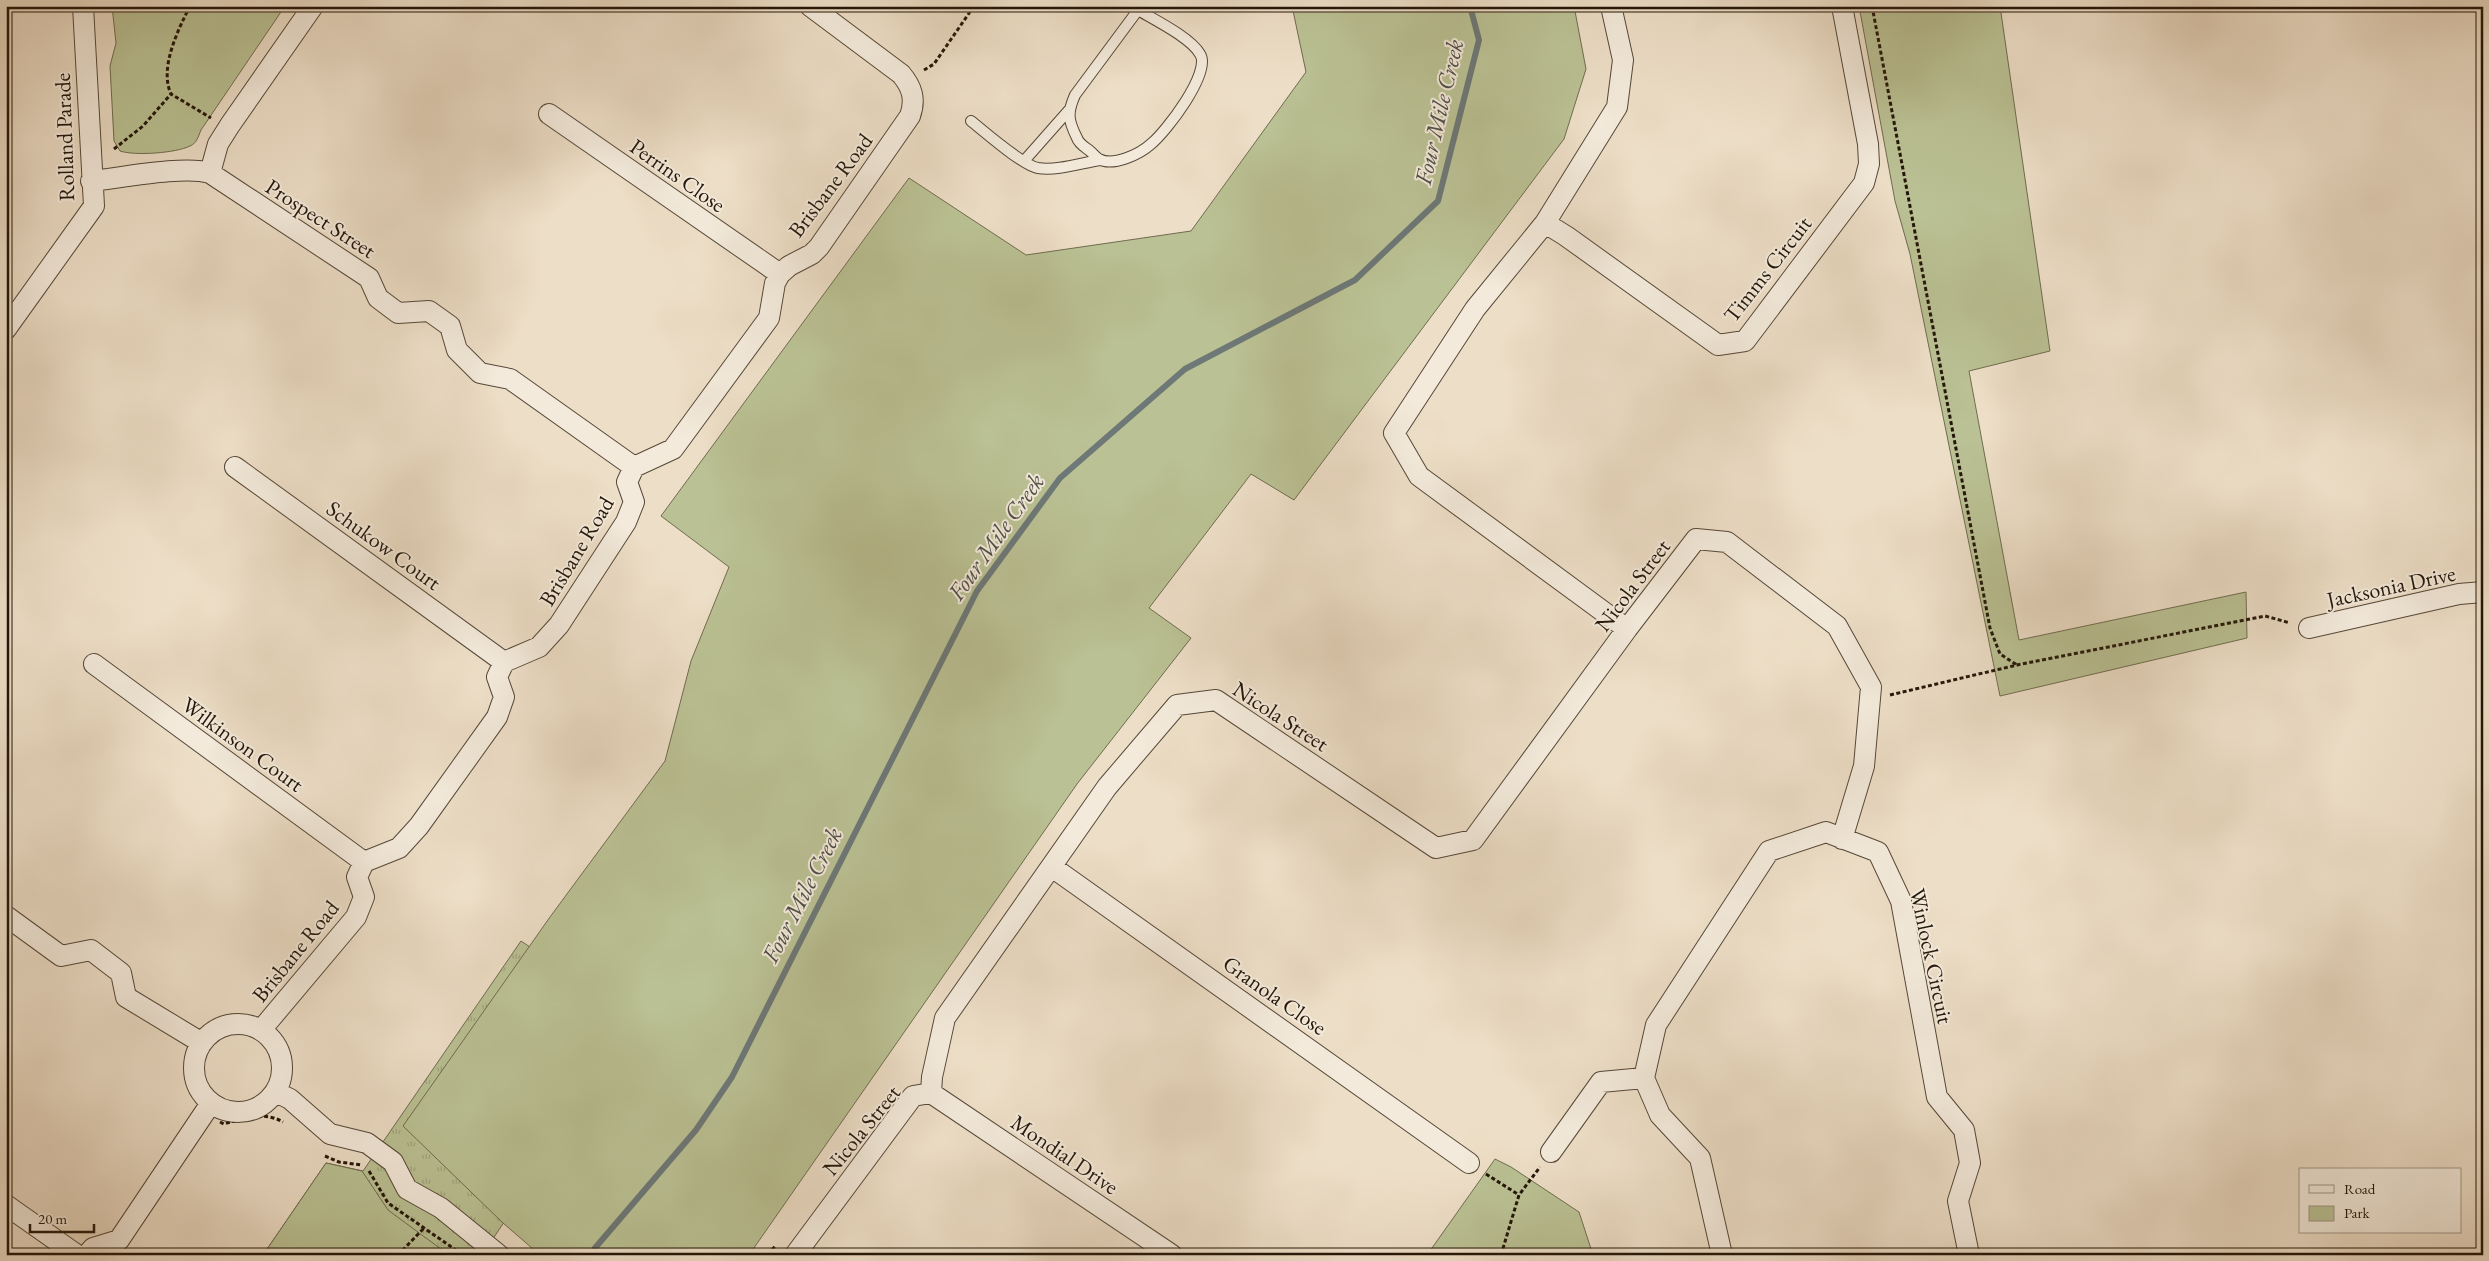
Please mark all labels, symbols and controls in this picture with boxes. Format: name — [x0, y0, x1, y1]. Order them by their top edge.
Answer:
water label: Four Mile Creek — [1407, 36, 1470, 189]
street label: Rolland Parade — [48, 72, 81, 202]
street label: Brisbane Road — [782, 127, 880, 243]
street label: Perrins Close — [624, 132, 732, 219]
street label: Prospect Street — [260, 172, 381, 265]
street label: Timms Circuit — [1717, 210, 1818, 328]
water label: Four Mile Creek — [940, 467, 1051, 607]
street label: Brisbane Road — [532, 490, 621, 611]
street label: Schukow Court — [321, 494, 447, 597]
street label: Nicola Street — [1588, 533, 1677, 637]
street label: Jacksonia Drive — [2322, 559, 2458, 615]
street label: Nicola Street — [1227, 675, 1334, 758]
street label: Wilkinson Court — [176, 690, 310, 799]
water label: Four Mile Creek — [754, 822, 849, 969]
street label: Winlock Circuit — [1903, 886, 1960, 1027]
street label: Brisbane Road — [245, 894, 346, 1008]
street label: Granola Close — [1217, 949, 1333, 1042]
street label: Nicola Street — [816, 1079, 907, 1182]
street label: Mondial Drive — [1005, 1108, 1125, 1201]
legend — [2299, 1168, 2462, 1234]
text: Road — [2344, 1179, 2376, 1198]
scale bar — [30, 1201, 94, 1233]
text: Park — [2344, 1203, 2371, 1222]
text: 20 m — [38, 1209, 67, 1228]

